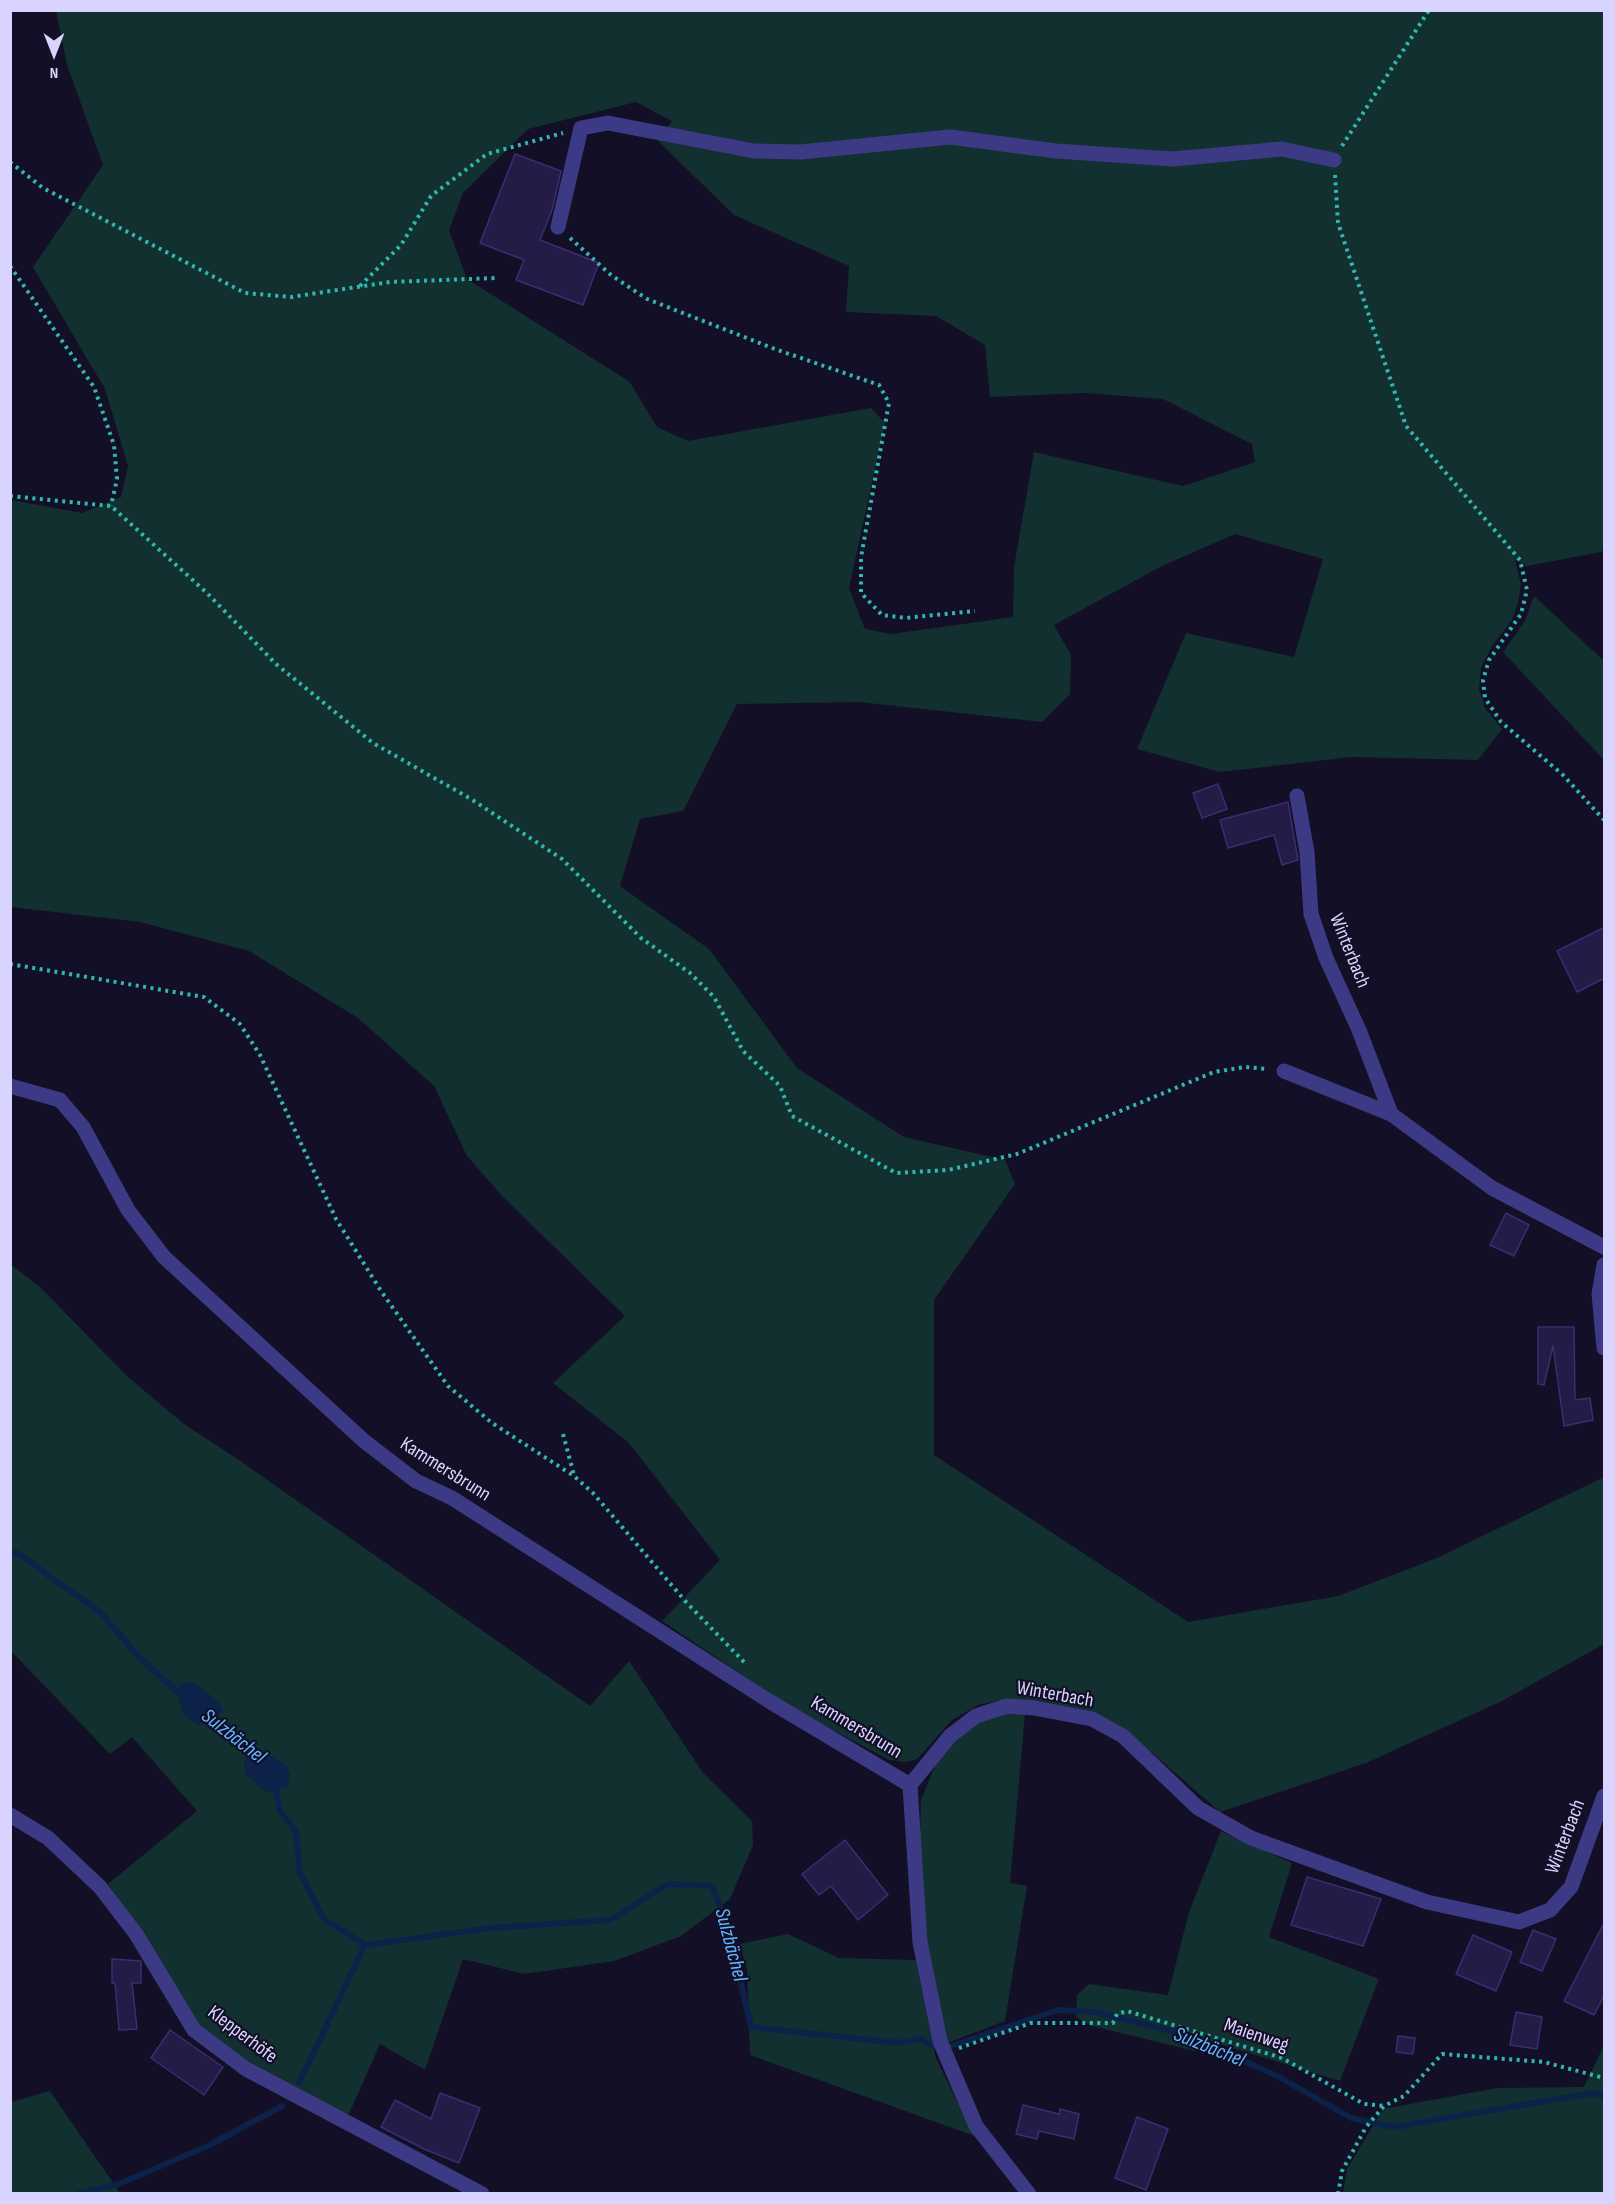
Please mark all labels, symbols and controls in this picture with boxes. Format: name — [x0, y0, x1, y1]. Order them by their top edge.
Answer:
north arrow — [24, 24, 84, 84]
text: N — [50, 63, 58, 82]
street label: Winterbach — [1323, 910, 1375, 992]
street label: Kammersbrunn — [395, 1433, 495, 1507]
street label: Winterbach — [1015, 1676, 1095, 1714]
street label: Kammersbrunn — [806, 1691, 906, 1765]
water label: Sulzbächel — [196, 1704, 270, 1770]
street label: Winterbach — [1541, 1796, 1591, 1878]
water label: Sulzbächel — [708, 1906, 752, 1984]
street label: Klepperhöfe — [202, 2001, 282, 2069]
street label: Maienweg — [1220, 2014, 1292, 2058]
water label: Sulzbächel — [1170, 2022, 1248, 2074]

